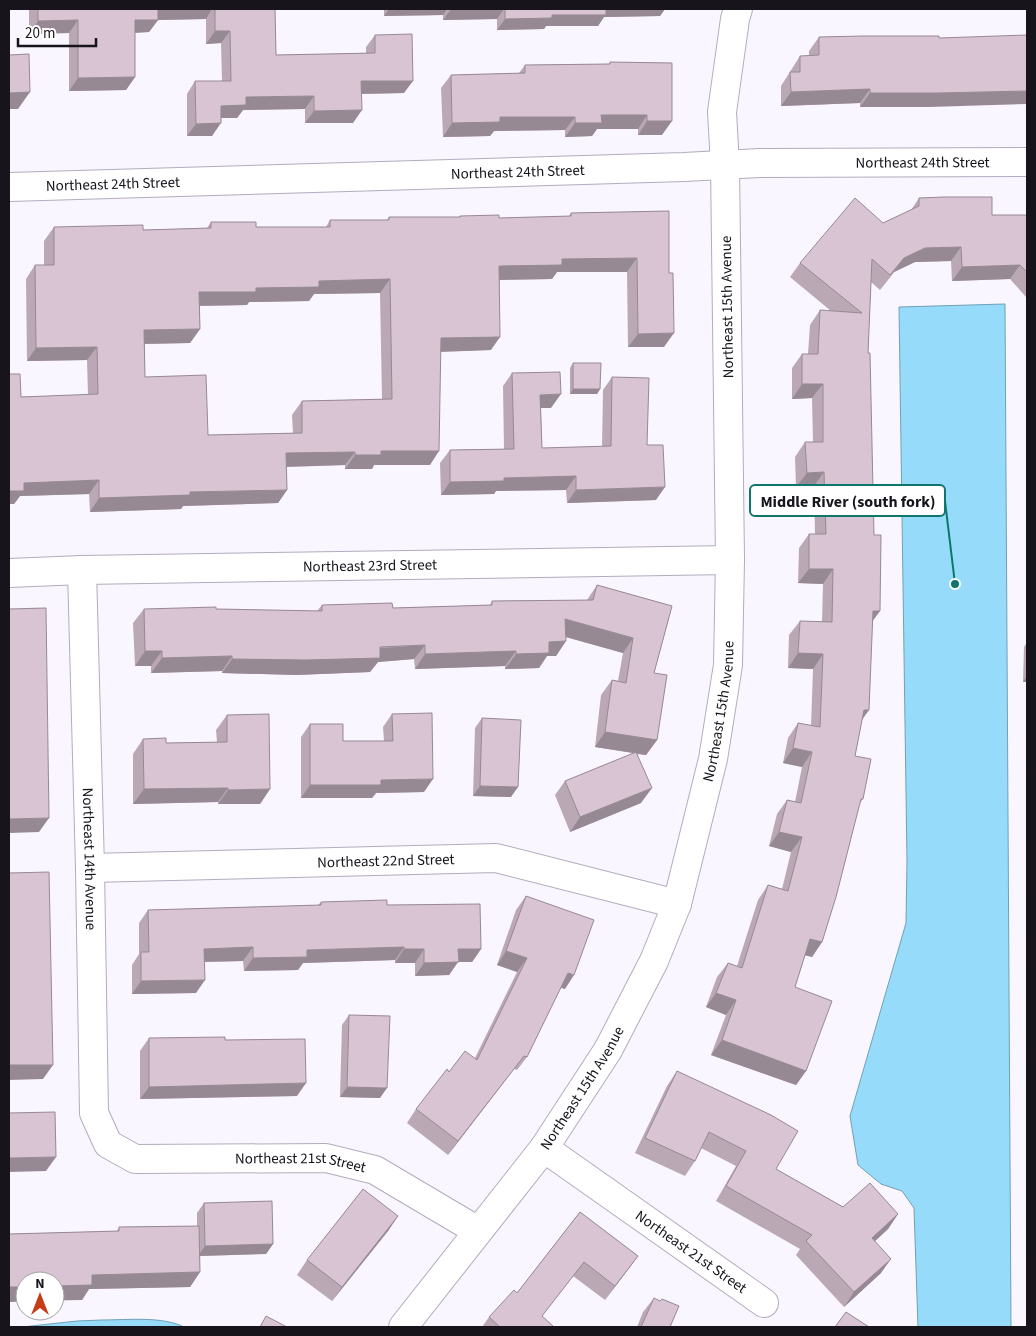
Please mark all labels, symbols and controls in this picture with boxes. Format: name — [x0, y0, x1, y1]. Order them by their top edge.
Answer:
scale bar — [18, 15, 95, 47]
text: 20 m — [25, 23, 55, 44]
street label: Northeast 24th Street — [856, 152, 990, 174]
street label: Northeast 24th Street — [450, 160, 585, 185]
street label: Northeast 24th Street — [46, 172, 180, 197]
street label: Northeast 15th Avenue — [716, 236, 739, 378]
callout: Middle River (south fork) — [750, 485, 945, 516]
text: Middle River (south fork) — [760, 491, 936, 513]
street label: Northeast 23rd Street — [303, 555, 437, 578]
street label: Northeast 15th Avenue — [698, 641, 739, 784]
street label: Northeast 14th Avenue — [77, 787, 101, 930]
street label: Northeast 22nd Street — [317, 849, 455, 873]
street label: Northeast 15th Avenue — [536, 1023, 629, 1154]
street label: Northeast 21st Street — [235, 1148, 368, 1178]
street label: Northeast 21st Street — [631, 1206, 751, 1299]
north arrow — [15, 1271, 65, 1321]
text: N — [35, 1274, 45, 1294]

